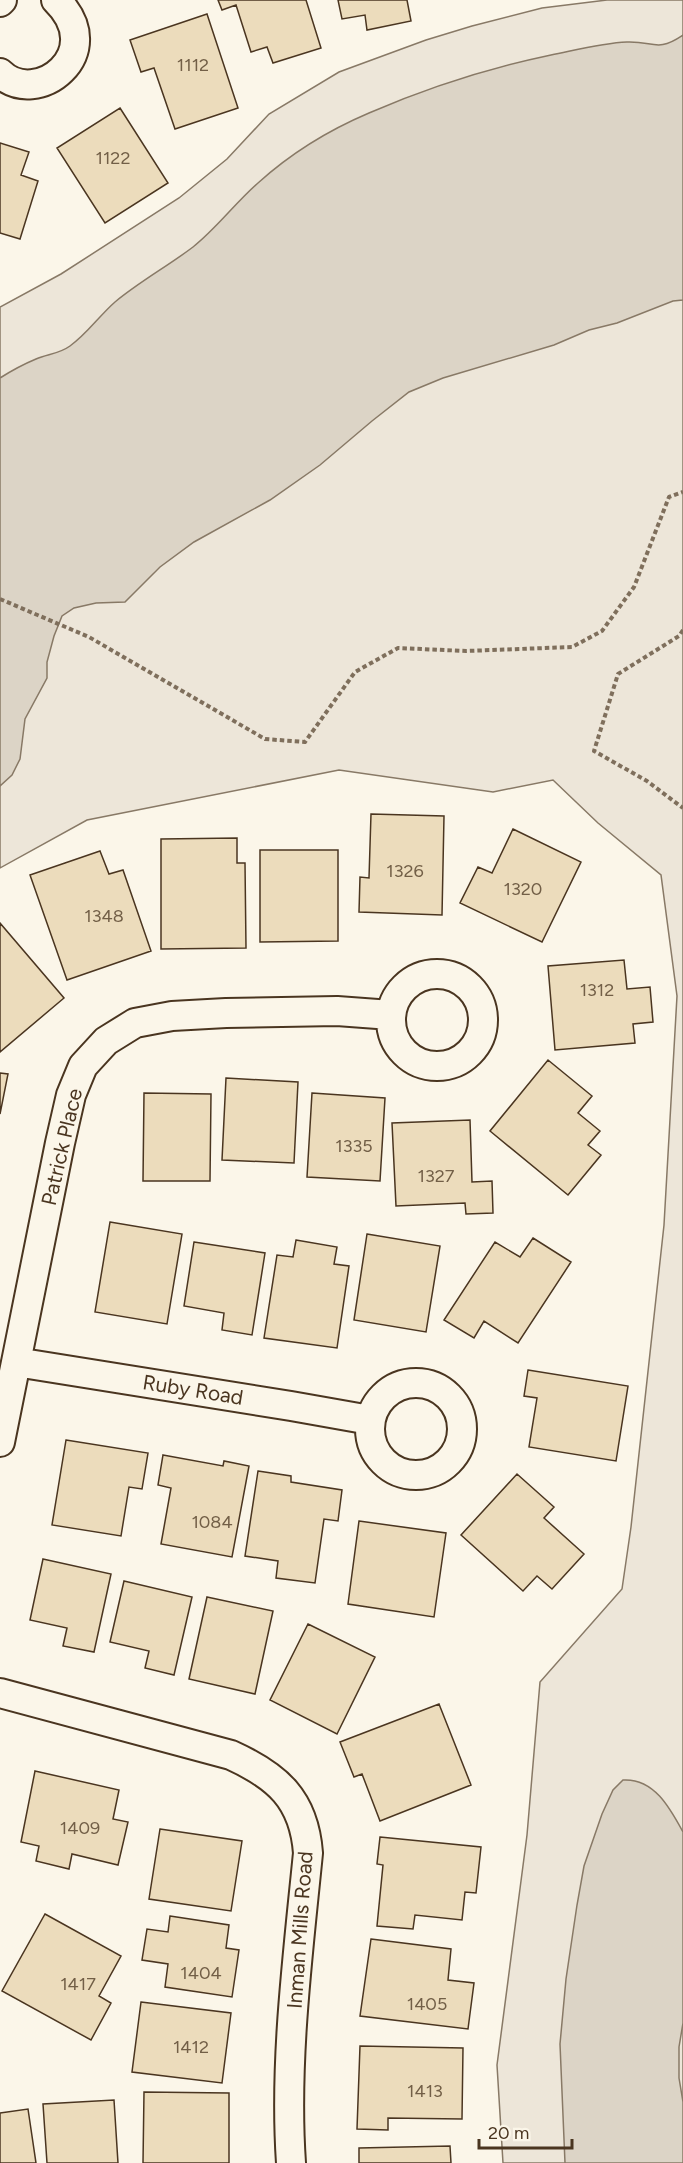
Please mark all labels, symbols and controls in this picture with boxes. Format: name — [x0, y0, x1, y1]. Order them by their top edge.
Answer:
house number: 1112 — [177, 54, 209, 76]
house number: 1122 — [96, 147, 131, 169]
house number: 1326 — [386, 860, 424, 882]
house number: 1320 — [504, 878, 542, 900]
house number: 1348 — [84, 905, 124, 927]
house number: 1312 — [580, 979, 614, 1001]
street label: Patrick Place — [36, 1086, 87, 1208]
house number: 1335 — [335, 1135, 373, 1157]
house number: 1327 — [418, 1165, 455, 1187]
street label: Ruby Road — [141, 1369, 245, 1410]
house number: 1084 — [191, 1511, 233, 1533]
house number: 1409 — [60, 1817, 100, 1839]
street label: Inman Mills Road — [282, 1850, 317, 2010]
house number: 1404 — [180, 1962, 222, 1984]
house number: 1417 — [60, 1973, 96, 1995]
house number: 1405 — [407, 1993, 447, 2015]
house number: 1412 — [173, 2036, 209, 2058]
house number: 1413 — [407, 2080, 443, 2102]
scale bar — [479, 2112, 572, 2150]
text: 20 m — [488, 2122, 529, 2144]

